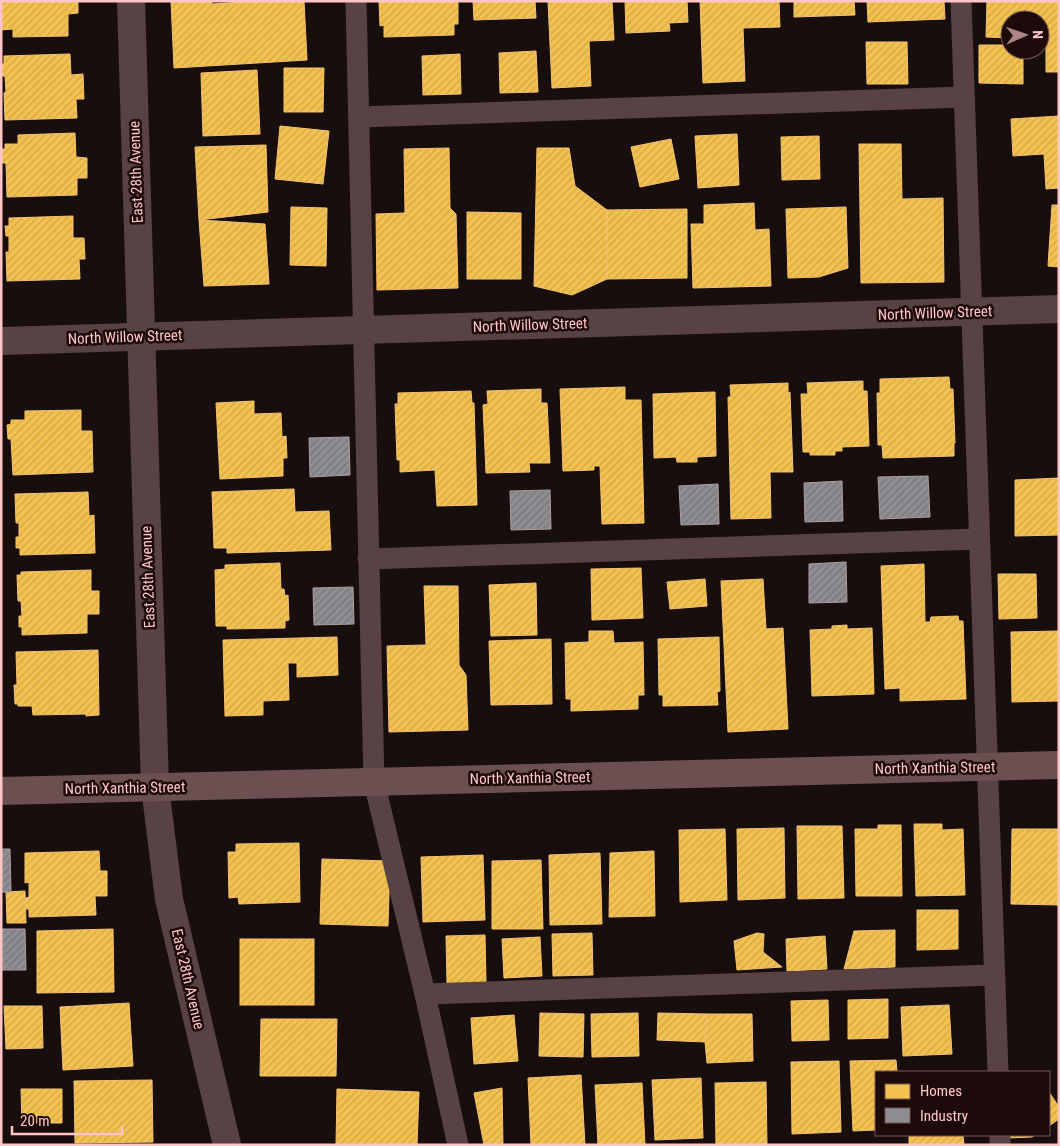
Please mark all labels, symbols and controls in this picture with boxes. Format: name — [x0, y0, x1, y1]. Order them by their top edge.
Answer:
north arrow — [1000, 10, 1050, 60]
text: N — [1030, 30, 1046, 39]
street label: East 28th Avenue — [125, 120, 147, 224]
street label: North Willow Street — [877, 302, 993, 324]
street label: North Willow Street — [472, 314, 588, 336]
street label: North Willow Street — [67, 326, 183, 348]
street label: East 28th Avenue — [137, 525, 159, 629]
street label: North Xanthia Street — [875, 758, 995, 778]
street label: North Xanthia Street — [470, 768, 590, 788]
street label: North Xanthia Street — [65, 778, 185, 798]
street label: East 28th Avenue — [168, 927, 208, 1031]
legend — [875, 1071, 1050, 1136]
text: Homes — [920, 1082, 962, 1100]
scale bar — [12, 1104, 122, 1136]
text: Industry — [920, 1107, 968, 1125]
text: 20 m — [20, 1112, 50, 1130]

